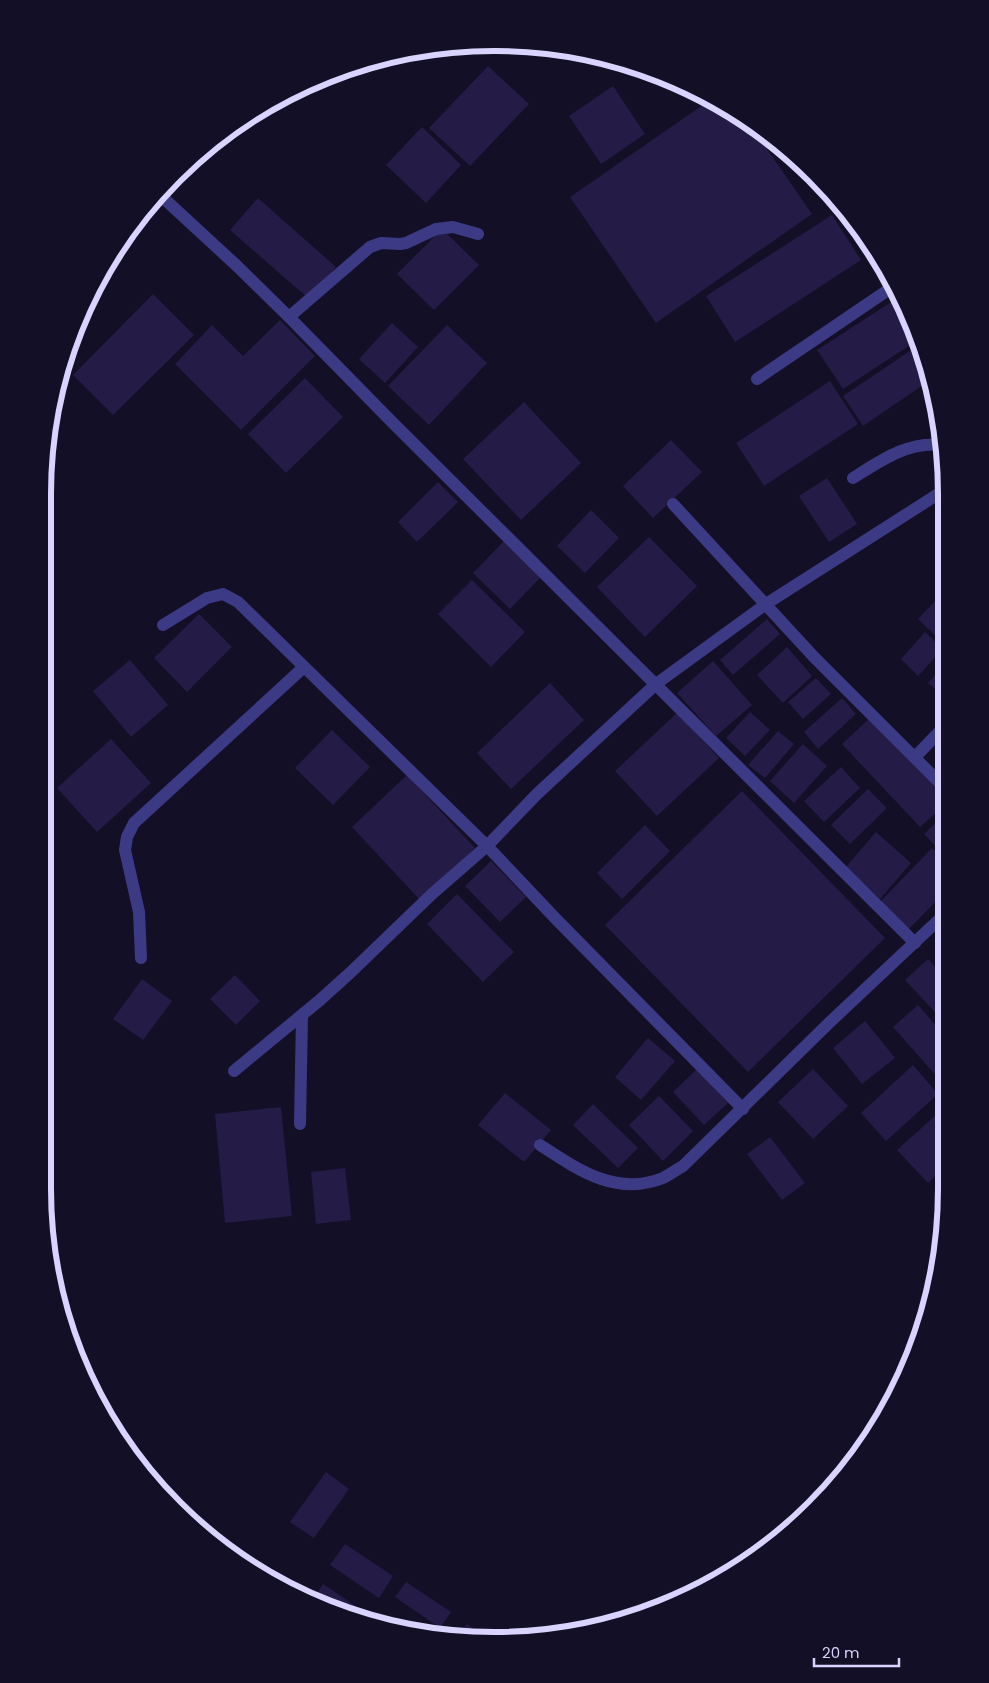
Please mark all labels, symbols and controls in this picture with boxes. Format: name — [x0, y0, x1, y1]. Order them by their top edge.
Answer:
scale bar — [814, 1636, 899, 1668]
text: 20 m — [822, 1642, 860, 1663]

